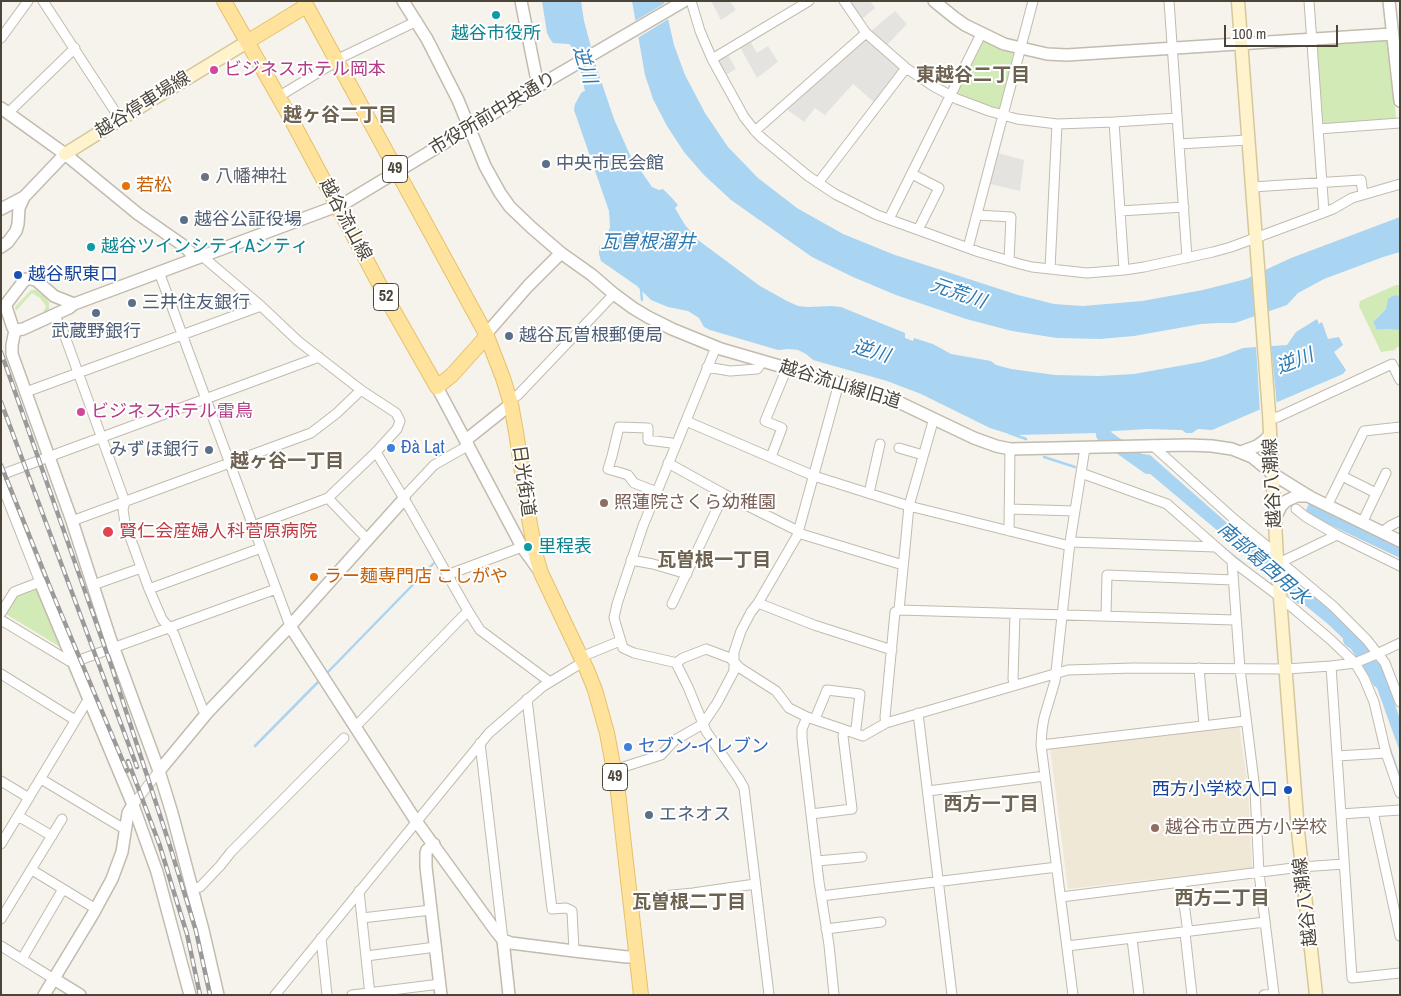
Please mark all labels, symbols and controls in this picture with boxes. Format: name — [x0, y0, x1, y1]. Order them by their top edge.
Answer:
marker: 越谷市役所 — [490, 9, 502, 21]
scale bar — [1226, 15, 1340, 47]
place label: 越谷市役所 — [451, 23, 541, 45]
text: 100 m — [1232, 23, 1266, 44]
water label: 逆川 — [568, 43, 600, 87]
place label: ビジネスホテル岡本 — [224, 59, 386, 81]
marker: ビジネスホテル岡本 — [208, 64, 220, 76]
district label: 東越谷二丁目 — [916, 65, 1030, 87]
street label: 越谷停車場線 — [91, 67, 195, 143]
street label: 市役所前中央通り — [426, 68, 560, 160]
district label: 越ヶ谷二丁目 — [283, 105, 397, 127]
place label: 中央市民会館 — [556, 153, 664, 175]
road number: 49 — [382, 156, 408, 182]
marker: 中央市民会館 — [540, 158, 552, 170]
place label: 八幡神社 — [215, 166, 287, 188]
marker: 八幡神社 — [199, 171, 211, 183]
place label: 若松 — [136, 175, 172, 197]
street label: 越谷流山線 — [314, 175, 376, 265]
marker: 若松 — [120, 180, 132, 192]
place label: 越谷公証役場 — [194, 209, 302, 231]
marker: 越谷公証役場 — [178, 214, 190, 226]
water label: 瓦曽根溜井 — [601, 232, 695, 254]
place label: 越谷ツインシティAシティ — [101, 236, 309, 258]
marker: 越谷ツインシティAシティ — [85, 241, 97, 253]
place label: 越谷駅東口 — [28, 264, 118, 286]
marker: 越谷駅東口 — [12, 269, 24, 281]
water label: 元荒川 — [927, 274, 989, 314]
road number: 52 — [374, 284, 398, 310]
place label: 三井住友銀行 — [142, 292, 250, 314]
marker: 三井住友銀行 — [126, 297, 138, 309]
marker: 武蔵野銀行 — [90, 307, 102, 319]
place label: 武蔵野銀行 — [51, 321, 141, 343]
place label: 越谷瓦曽根郵便局 — [519, 325, 663, 347]
marker: 越谷瓦曽根郵便局 — [503, 330, 515, 342]
water label: 逆川 — [850, 336, 892, 368]
water label: 逆川 — [1273, 344, 1317, 380]
street label: 越谷流山線旧道 — [777, 356, 903, 414]
place label: ビジネスホテル雷鳥 — [91, 401, 253, 423]
marker: ビジネスホテル雷鳥 — [75, 406, 87, 418]
place label: Đà Lạt — [401, 437, 444, 459]
street label: 越谷八潮線 — [1260, 437, 1286, 529]
place label: みずほ銀行 — [109, 439, 199, 461]
marker: Đà Lạt — [385, 442, 397, 454]
marker: みずほ銀行 — [203, 444, 215, 456]
street label: 日光街道 — [507, 444, 539, 518]
district label: 越ヶ谷一丁目 — [230, 451, 344, 473]
place label: 照蓮院さくら幼稚園 — [614, 492, 776, 514]
marker: 照蓮院さくら幼稚園 — [598, 497, 610, 509]
water label: 南部葛西用水 — [1213, 518, 1313, 610]
place label: 賢仁会産婦人科菅原病院 — [119, 521, 317, 543]
marker: 賢仁会産婦人科菅原病院 — [101, 525, 115, 539]
place label: 里程表 — [538, 536, 592, 558]
marker: 里程表 — [522, 541, 534, 553]
district label: 瓦曽根一丁目 — [657, 550, 771, 572]
place label: ラー麺専門店 こしがや — [324, 566, 508, 588]
marker: ラー麺専門店 こしがや — [308, 571, 320, 583]
place label: セブン-イレブン — [638, 736, 769, 758]
marker: セブン-イレブン — [622, 741, 634, 753]
road number: 49 — [602, 764, 628, 790]
place label: 西方小学校入口 — [1152, 779, 1278, 801]
marker: 西方小学校入口 — [1282, 784, 1294, 796]
district label: 西方一丁目 — [944, 794, 1038, 816]
place label: エネオス — [659, 804, 731, 826]
marker: エネオス — [643, 809, 655, 821]
place label: 越谷市立西方小学校 — [1165, 817, 1327, 839]
marker: 越谷市立西方小学校 — [1149, 822, 1161, 834]
street label: 越谷八潮線 — [1290, 856, 1322, 948]
district label: 西方二丁目 — [1175, 888, 1269, 910]
district label: 瓦曽根二丁目 — [632, 892, 746, 914]

